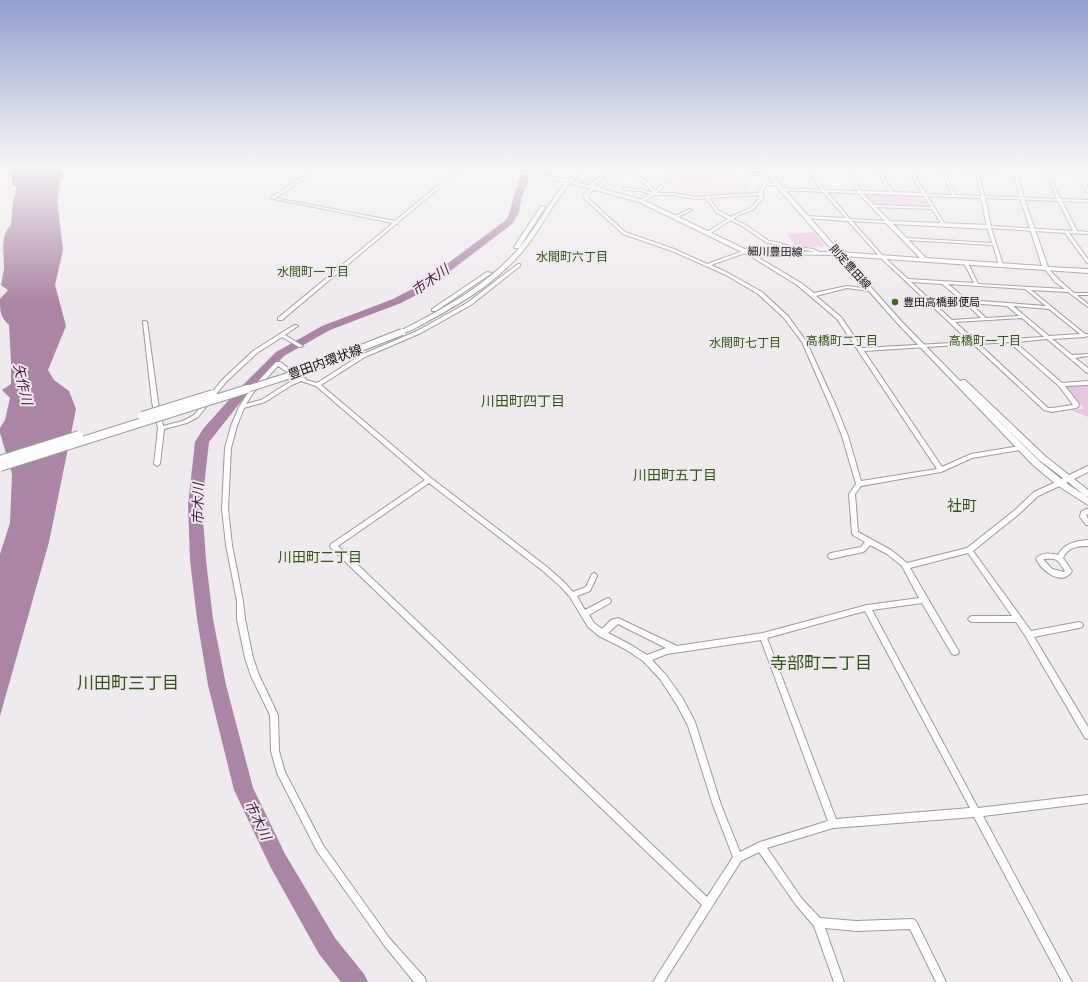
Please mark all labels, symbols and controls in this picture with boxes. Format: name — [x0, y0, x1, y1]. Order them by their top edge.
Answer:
street label: 則定豊田線 — [827, 242, 873, 292]
street label: 細川豊田線 — [747, 245, 803, 259]
district label: 水間町六丁目 — [536, 250, 608, 264]
water label: 市木川 — [408, 260, 453, 299]
district label: 水間町一丁目 — [277, 265, 349, 279]
place label: 豊田高橋郵便局 — [903, 296, 980, 309]
marker: 豊田高橋郵便局 — [890, 297, 900, 307]
district label: 高橋町二丁目 — [806, 334, 878, 348]
district label: 高橋町一丁目 — [949, 334, 1021, 348]
district label: 水間町七丁目 — [709, 336, 781, 350]
street label: 豊田内環状線 — [286, 342, 364, 382]
water label: 矢作川 — [10, 362, 36, 408]
district label: 川田町四丁目 — [481, 393, 565, 409]
district label: 川田町五丁目 — [633, 467, 717, 483]
water label: 市木川 — [190, 481, 206, 525]
district label: 社町 — [947, 497, 977, 515]
district label: 川田町二丁目 — [278, 549, 362, 565]
district label: 寺部町二丁目 — [770, 653, 872, 673]
district label: 川田町三丁目 — [77, 673, 179, 693]
water label: 市木川 — [242, 798, 275, 844]

